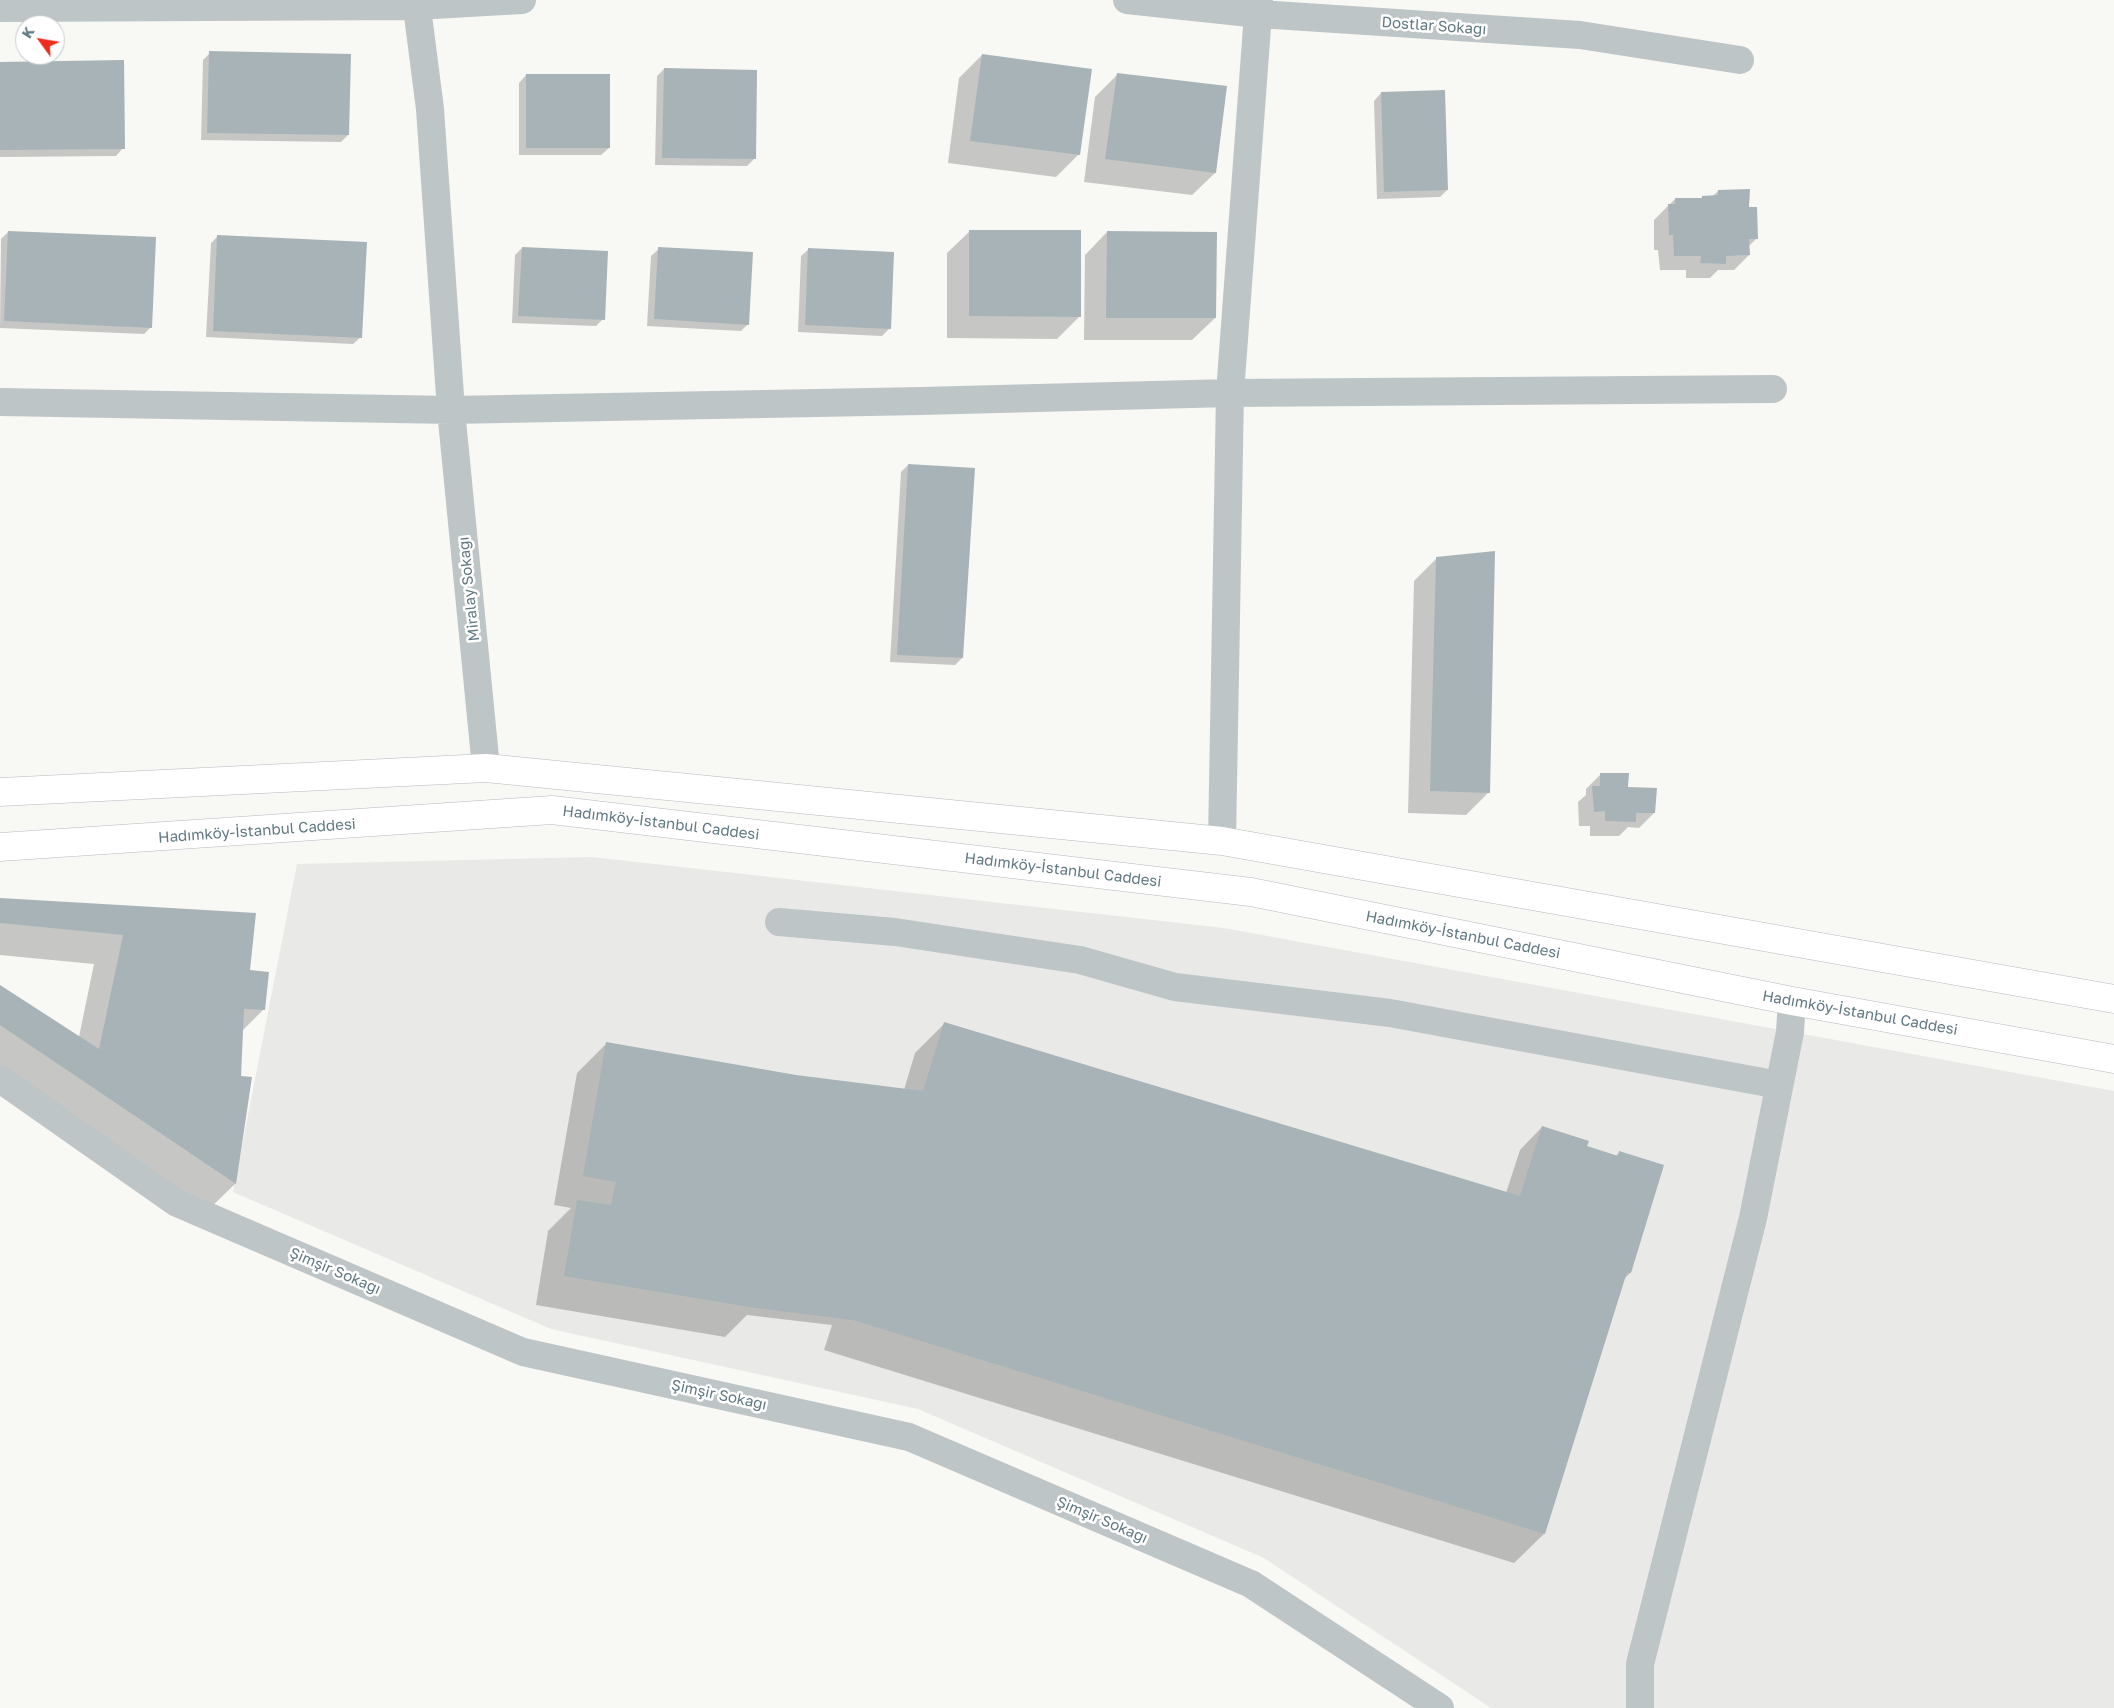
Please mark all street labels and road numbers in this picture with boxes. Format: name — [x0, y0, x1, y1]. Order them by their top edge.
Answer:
street label: Dostlar Sokağı — [1381, 13, 1487, 39]
street label: Miralay Sokağı — [455, 536, 483, 642]
street label: Hadımköy-İstanbul Caddesi — [562, 802, 760, 844]
street label: Hadımköy-İstanbul Caddesi — [158, 815, 356, 847]
street label: Hadımköy-İstanbul Caddesi — [964, 849, 1162, 891]
street label: Hadımköy-İstanbul Caddesi — [1364, 907, 1562, 963]
street label: Hadımköy-İstanbul Caddesi — [1761, 987, 1959, 1039]
street label: Şimşir Sokağı — [287, 1244, 383, 1298]
street label: Şimşir Sokağı — [670, 1376, 768, 1414]
street label: Şimşir Sokağı — [1054, 1493, 1150, 1547]

